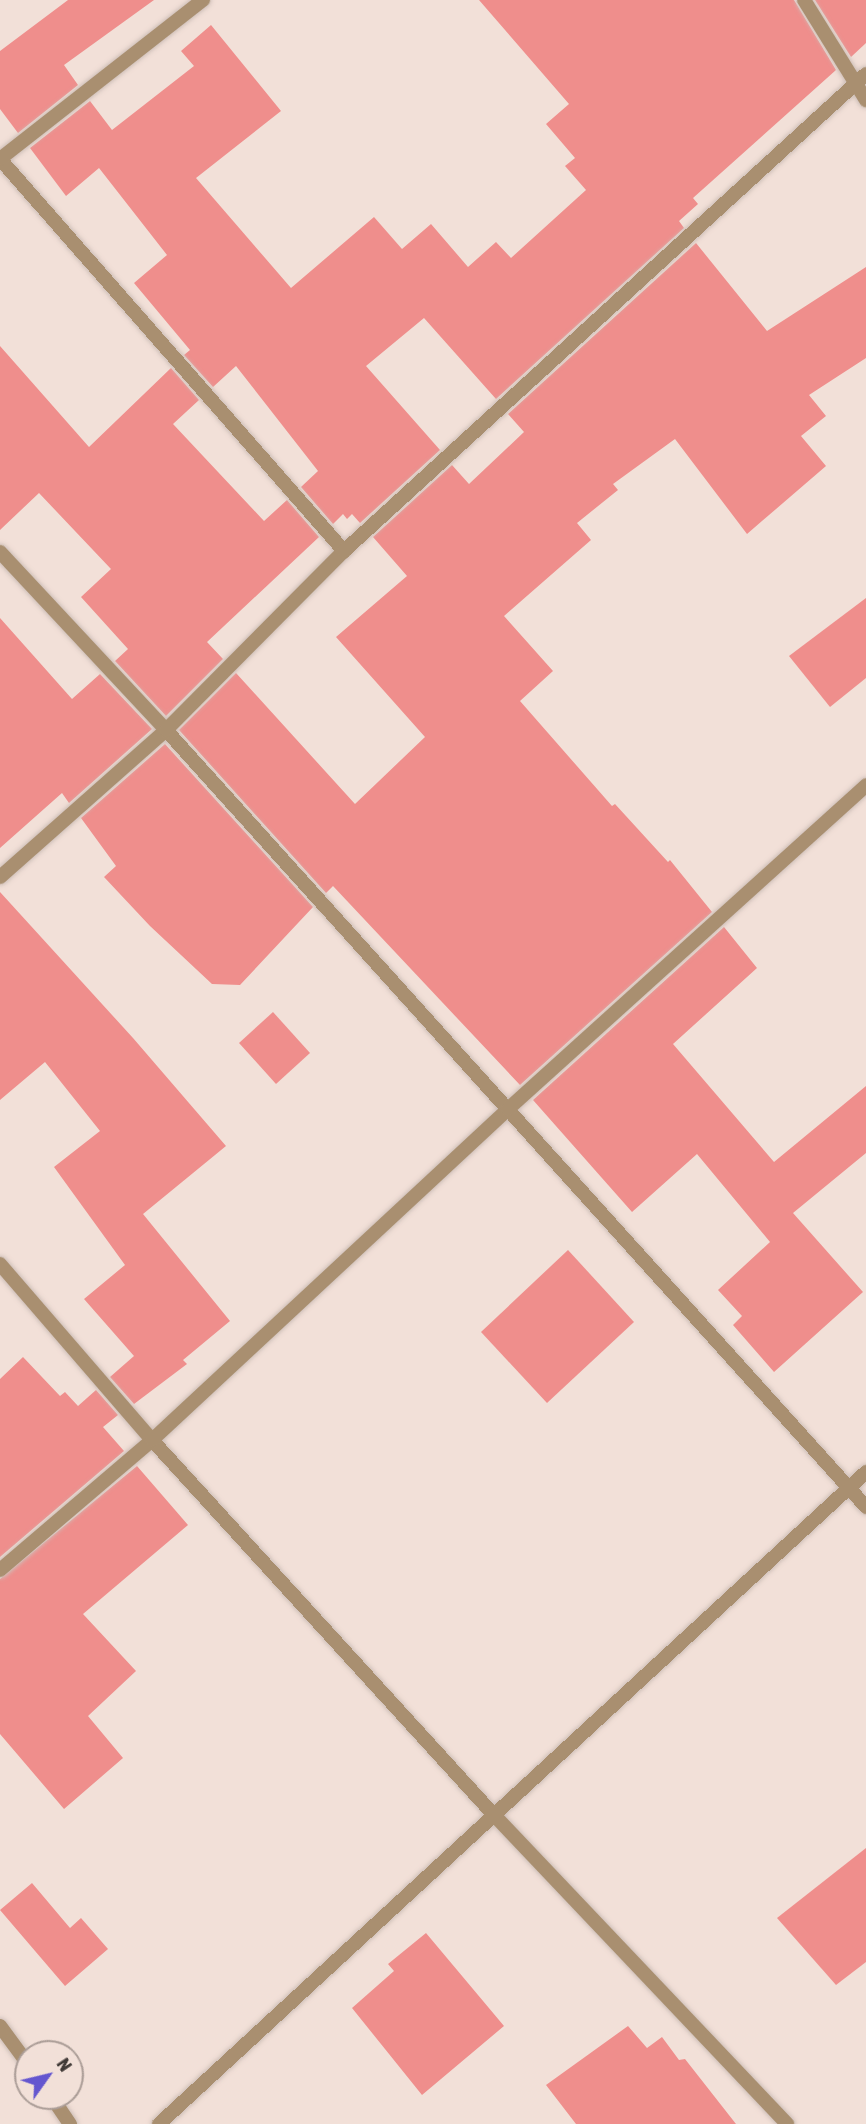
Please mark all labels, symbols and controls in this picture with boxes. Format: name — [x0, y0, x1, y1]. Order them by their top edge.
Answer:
north arrow — [14, 2040, 84, 2110]
text: N — [52, 2054, 77, 2075]

